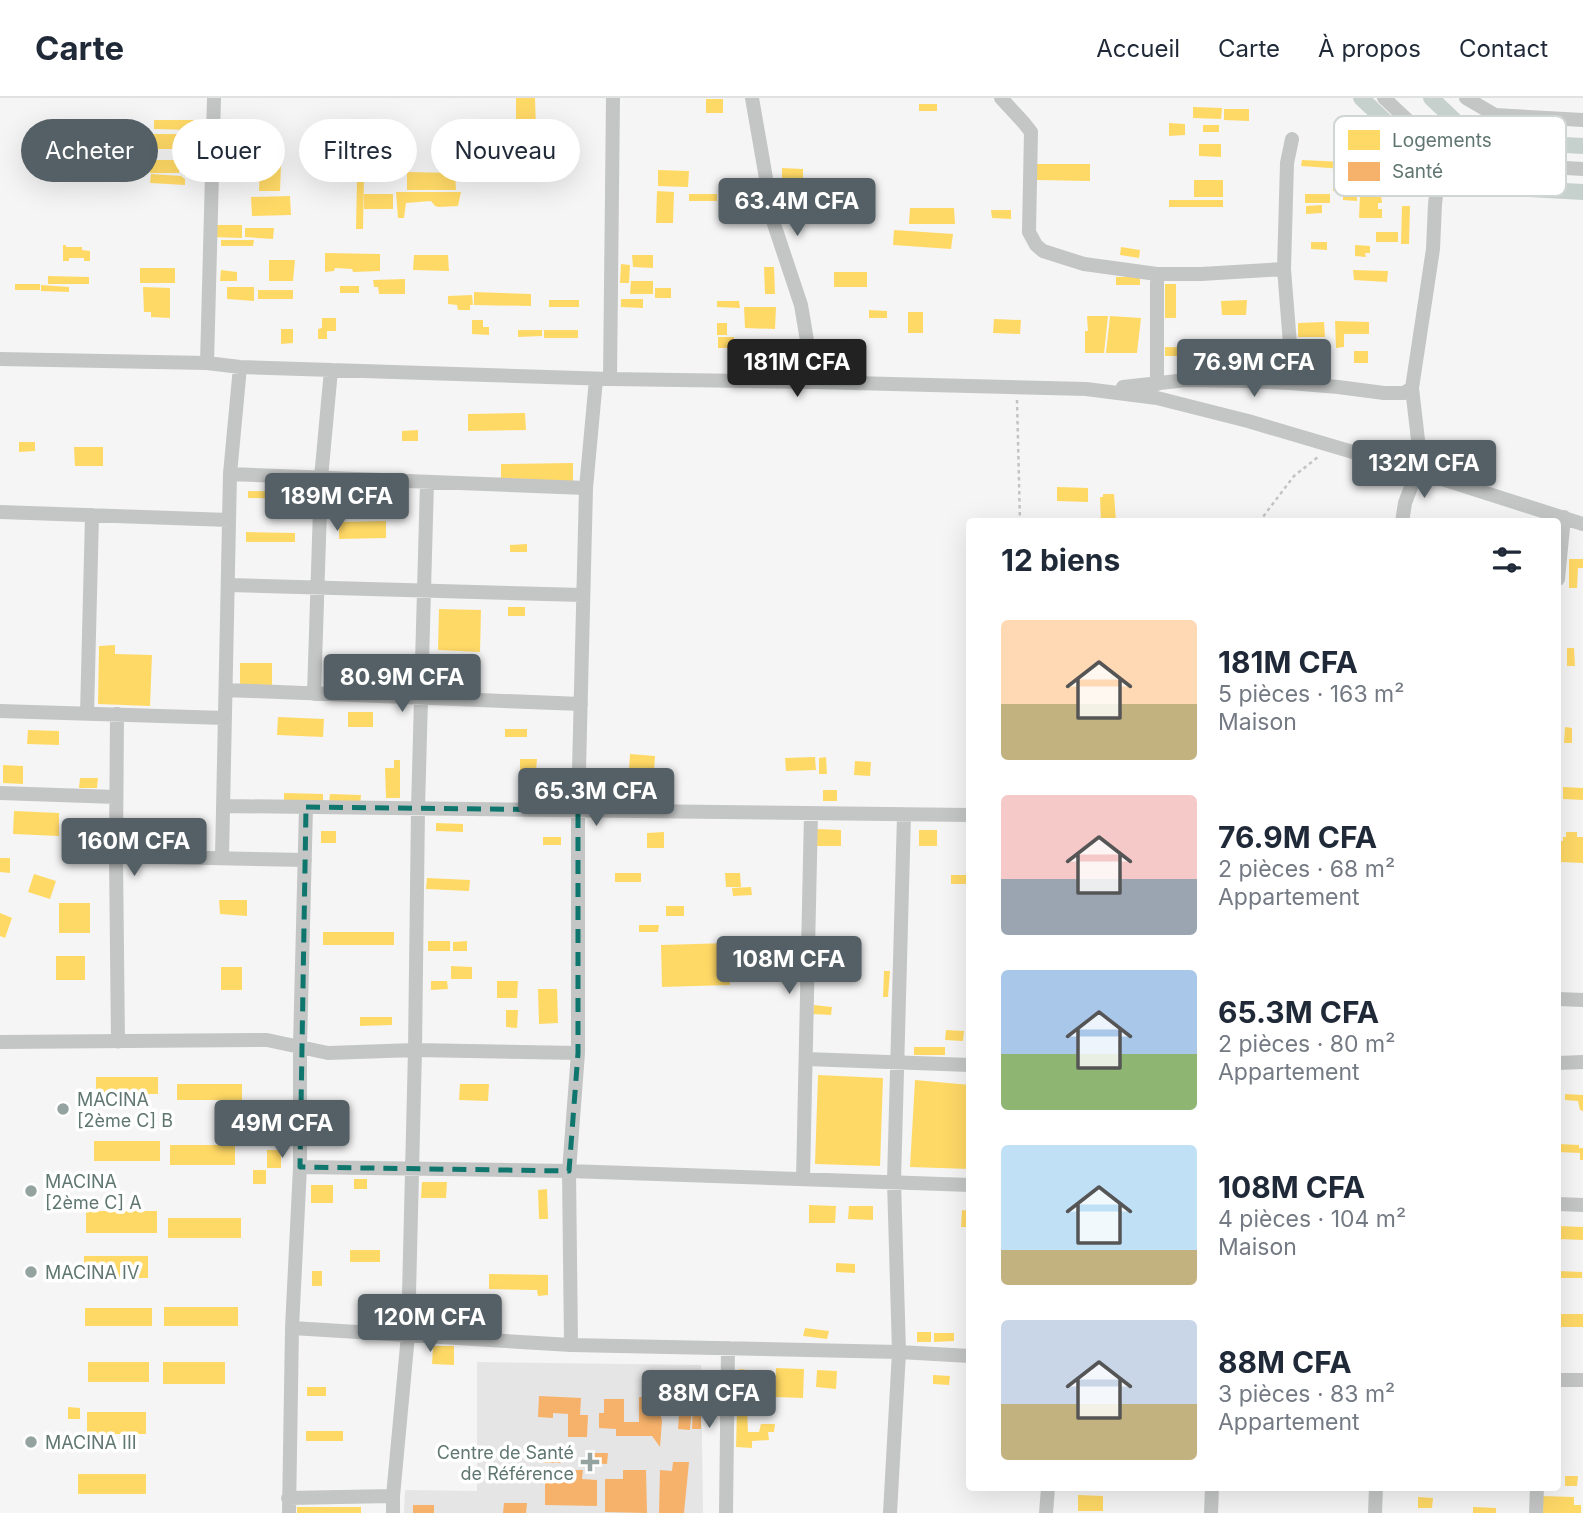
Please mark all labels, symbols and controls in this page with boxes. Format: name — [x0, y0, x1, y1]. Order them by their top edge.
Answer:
text: Carte — [35, 28, 124, 68]
text: Accueil — [1096, 34, 1180, 63]
text: Carte — [1218, 34, 1280, 63]
text: À propos — [1318, 34, 1421, 63]
text: Contact — [1459, 34, 1548, 63]
legend — [1334, 116, 1566, 196]
chip: Acheter — [21, 119, 158, 182]
chip: Louer — [172, 119, 285, 182]
chip: Filtres — [299, 119, 417, 182]
chip: Nouveau — [431, 119, 580, 182]
text: Logements — [1392, 129, 1492, 152]
text: Santé — [1392, 160, 1443, 183]
pin: 63.4M CFA — [717, 178, 877, 238]
text: 63.4M CFA — [734, 187, 860, 215]
pin: 181M CFA — [725, 340, 869, 399]
pin: 76.9M CFA — [1174, 340, 1334, 399]
text: 181M CFA — [743, 348, 851, 376]
text: 76.9M CFA — [1193, 348, 1315, 376]
pin: 132M CFA — [1352, 440, 1496, 500]
text: 132M CFA — [1368, 449, 1480, 477]
pin: 189M CFA — [265, 474, 409, 533]
text: 189M CFA — [281, 482, 393, 510]
icon: filters — [1488, 541, 1526, 579]
text: 12 biens — [1001, 542, 1120, 578]
text: 181M CFA — [1218, 644, 1358, 680]
icon: home — [1057, 648, 1141, 732]
pin: 80.9M CFA — [322, 654, 482, 714]
text: 80.9M CFA — [340, 663, 464, 691]
text: 5 pièces · 163 m² — [1218, 680, 1404, 708]
text: Maison — [1218, 708, 1297, 736]
pin: 65.3M CFA — [516, 768, 676, 828]
text: 65.3M CFA — [534, 777, 658, 805]
pin: 160M CFA — [62, 818, 206, 878]
text: 76.9M CFA — [1218, 819, 1377, 855]
icon: home — [1057, 823, 1141, 907]
text: 160M CFA — [78, 827, 190, 855]
text: 2 pièces · 68 m² — [1218, 855, 1395, 883]
text: Appartement — [1218, 883, 1360, 911]
pin: 108M CFA — [717, 936, 861, 996]
text: 108M CFA — [733, 945, 845, 973]
text: 65.3M CFA — [1218, 994, 1379, 1030]
icon: home — [1057, 998, 1141, 1082]
text: 2 pièces · 80 m² — [1218, 1030, 1395, 1058]
text: Appartement — [1218, 1058, 1360, 1086]
place label: MACINA [2ème C] B — [77, 1089, 173, 1131]
pin: 49M CFA — [217, 1100, 347, 1160]
marker: MACINA [2ème C] B — [55, 1101, 71, 1117]
text: 49M CFA — [231, 1109, 333, 1137]
text: 108M CFA — [1218, 1169, 1365, 1205]
place label: MACINA [2ème C] A — [45, 1171, 142, 1213]
icon: home — [1057, 1173, 1141, 1257]
marker: MACINA [2ème C] A — [23, 1183, 39, 1199]
text: 4 pièces · 104 m² — [1218, 1205, 1406, 1233]
text: Maison — [1218, 1233, 1297, 1261]
place label: MACINA IV — [45, 1262, 139, 1283]
marker: MACINA IV — [23, 1264, 39, 1280]
pin: 120M CFA — [358, 1294, 502, 1354]
text: 120M CFA — [374, 1303, 486, 1331]
text: 88M CFA — [1218, 1344, 1352, 1380]
icon: home — [1057, 1348, 1141, 1432]
pin: 88M CFA — [644, 1370, 774, 1430]
text: 88M CFA — [658, 1379, 760, 1407]
text: 3 pièces · 83 m² — [1218, 1380, 1395, 1408]
text: Appartement — [1218, 1408, 1360, 1436]
place label: MACINA III — [45, 1432, 137, 1453]
marker: MACINA III — [23, 1434, 39, 1450]
place label: Centre de Santé de Référence — [437, 1442, 574, 1484]
marker: Centre de Santé de Référence — [580, 1452, 600, 1472]

